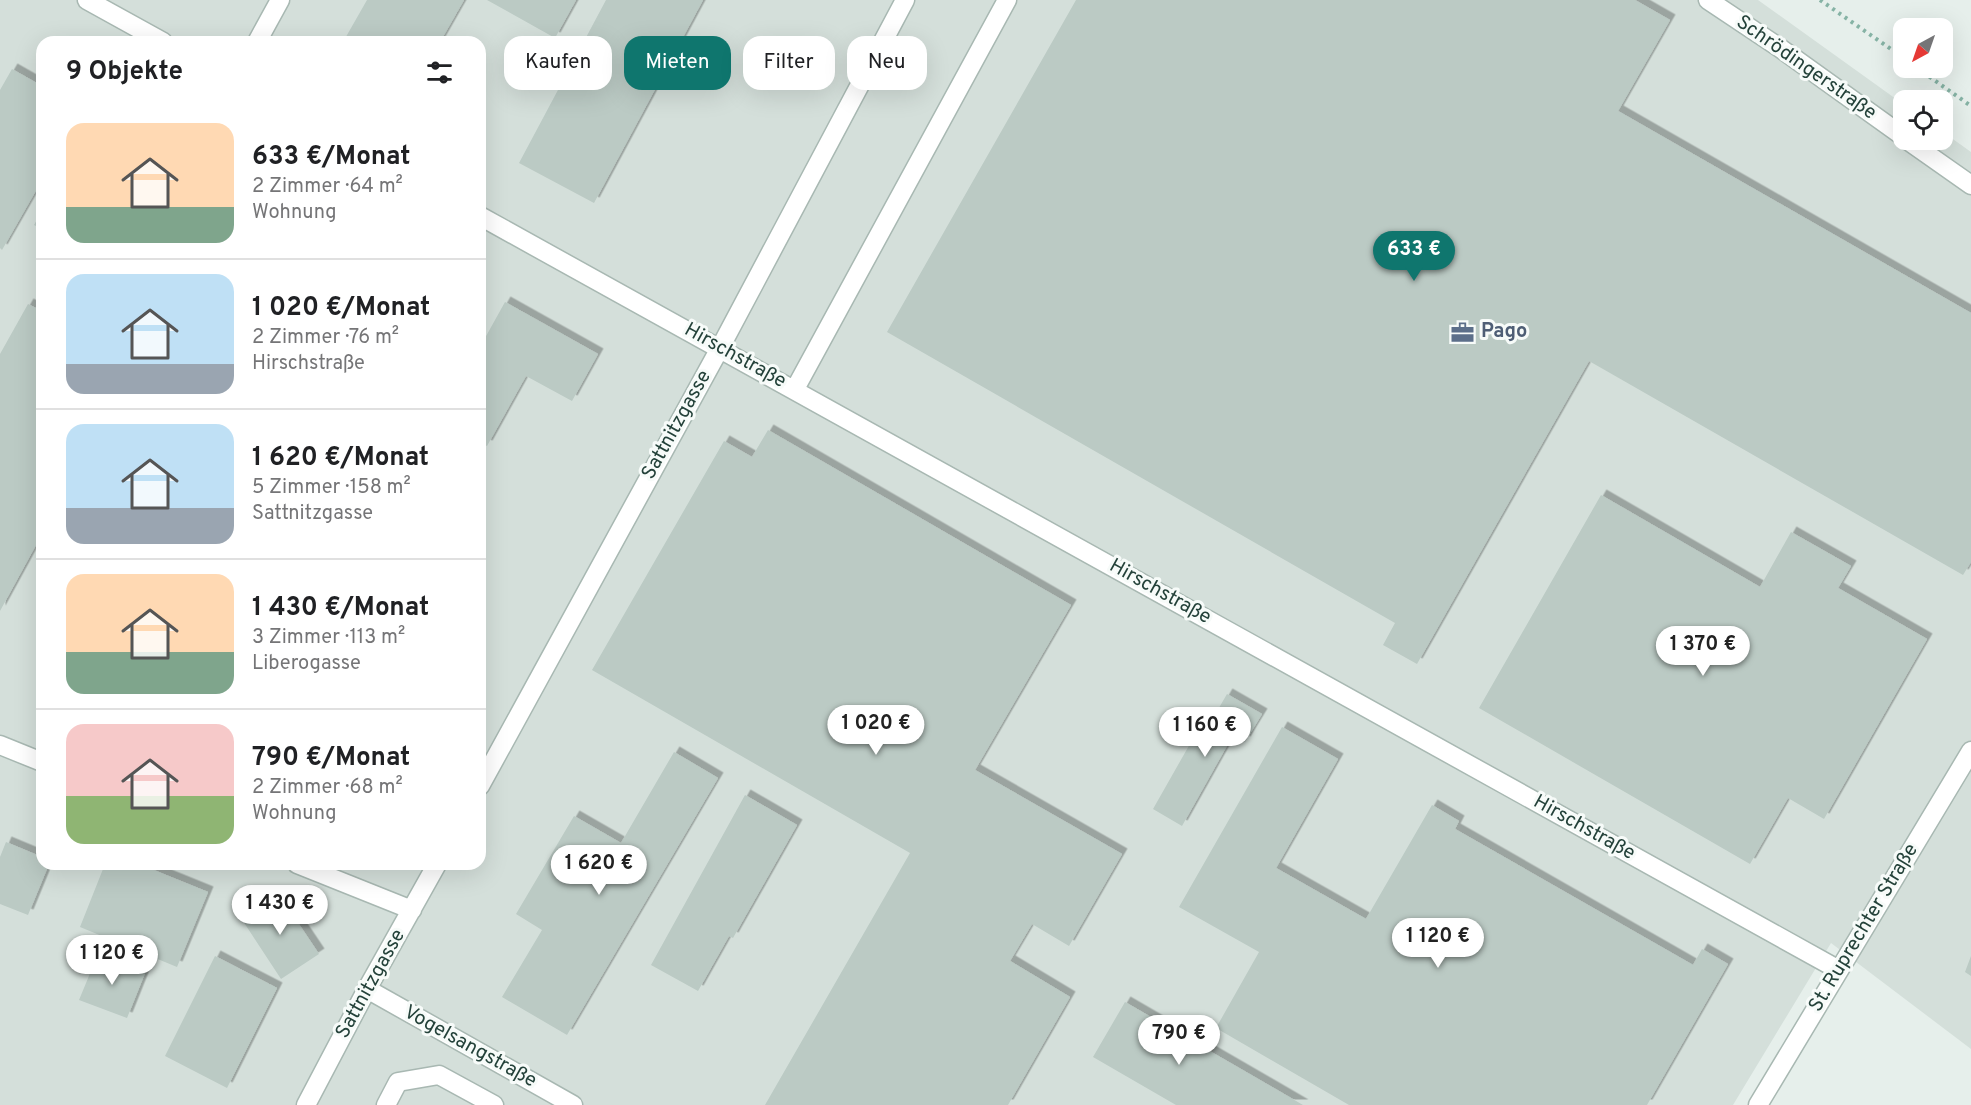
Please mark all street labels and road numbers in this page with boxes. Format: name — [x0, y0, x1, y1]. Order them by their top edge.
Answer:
street label: Schrödingerstraße — [1731, 10, 1881, 126]
street label: Hirschstraße — [679, 317, 791, 395]
street label: Sattnitzgasse — [636, 366, 718, 484]
street label: Hirschstraße — [1104, 553, 1216, 631]
street label: Hirschstraße — [1528, 789, 1640, 867]
street label: St. Ruprechter Straße — [1803, 839, 1925, 1017]
street label: Sattnitzgasse — [330, 925, 412, 1043]
street label: Vogelsangstraße — [399, 1000, 541, 1094]

